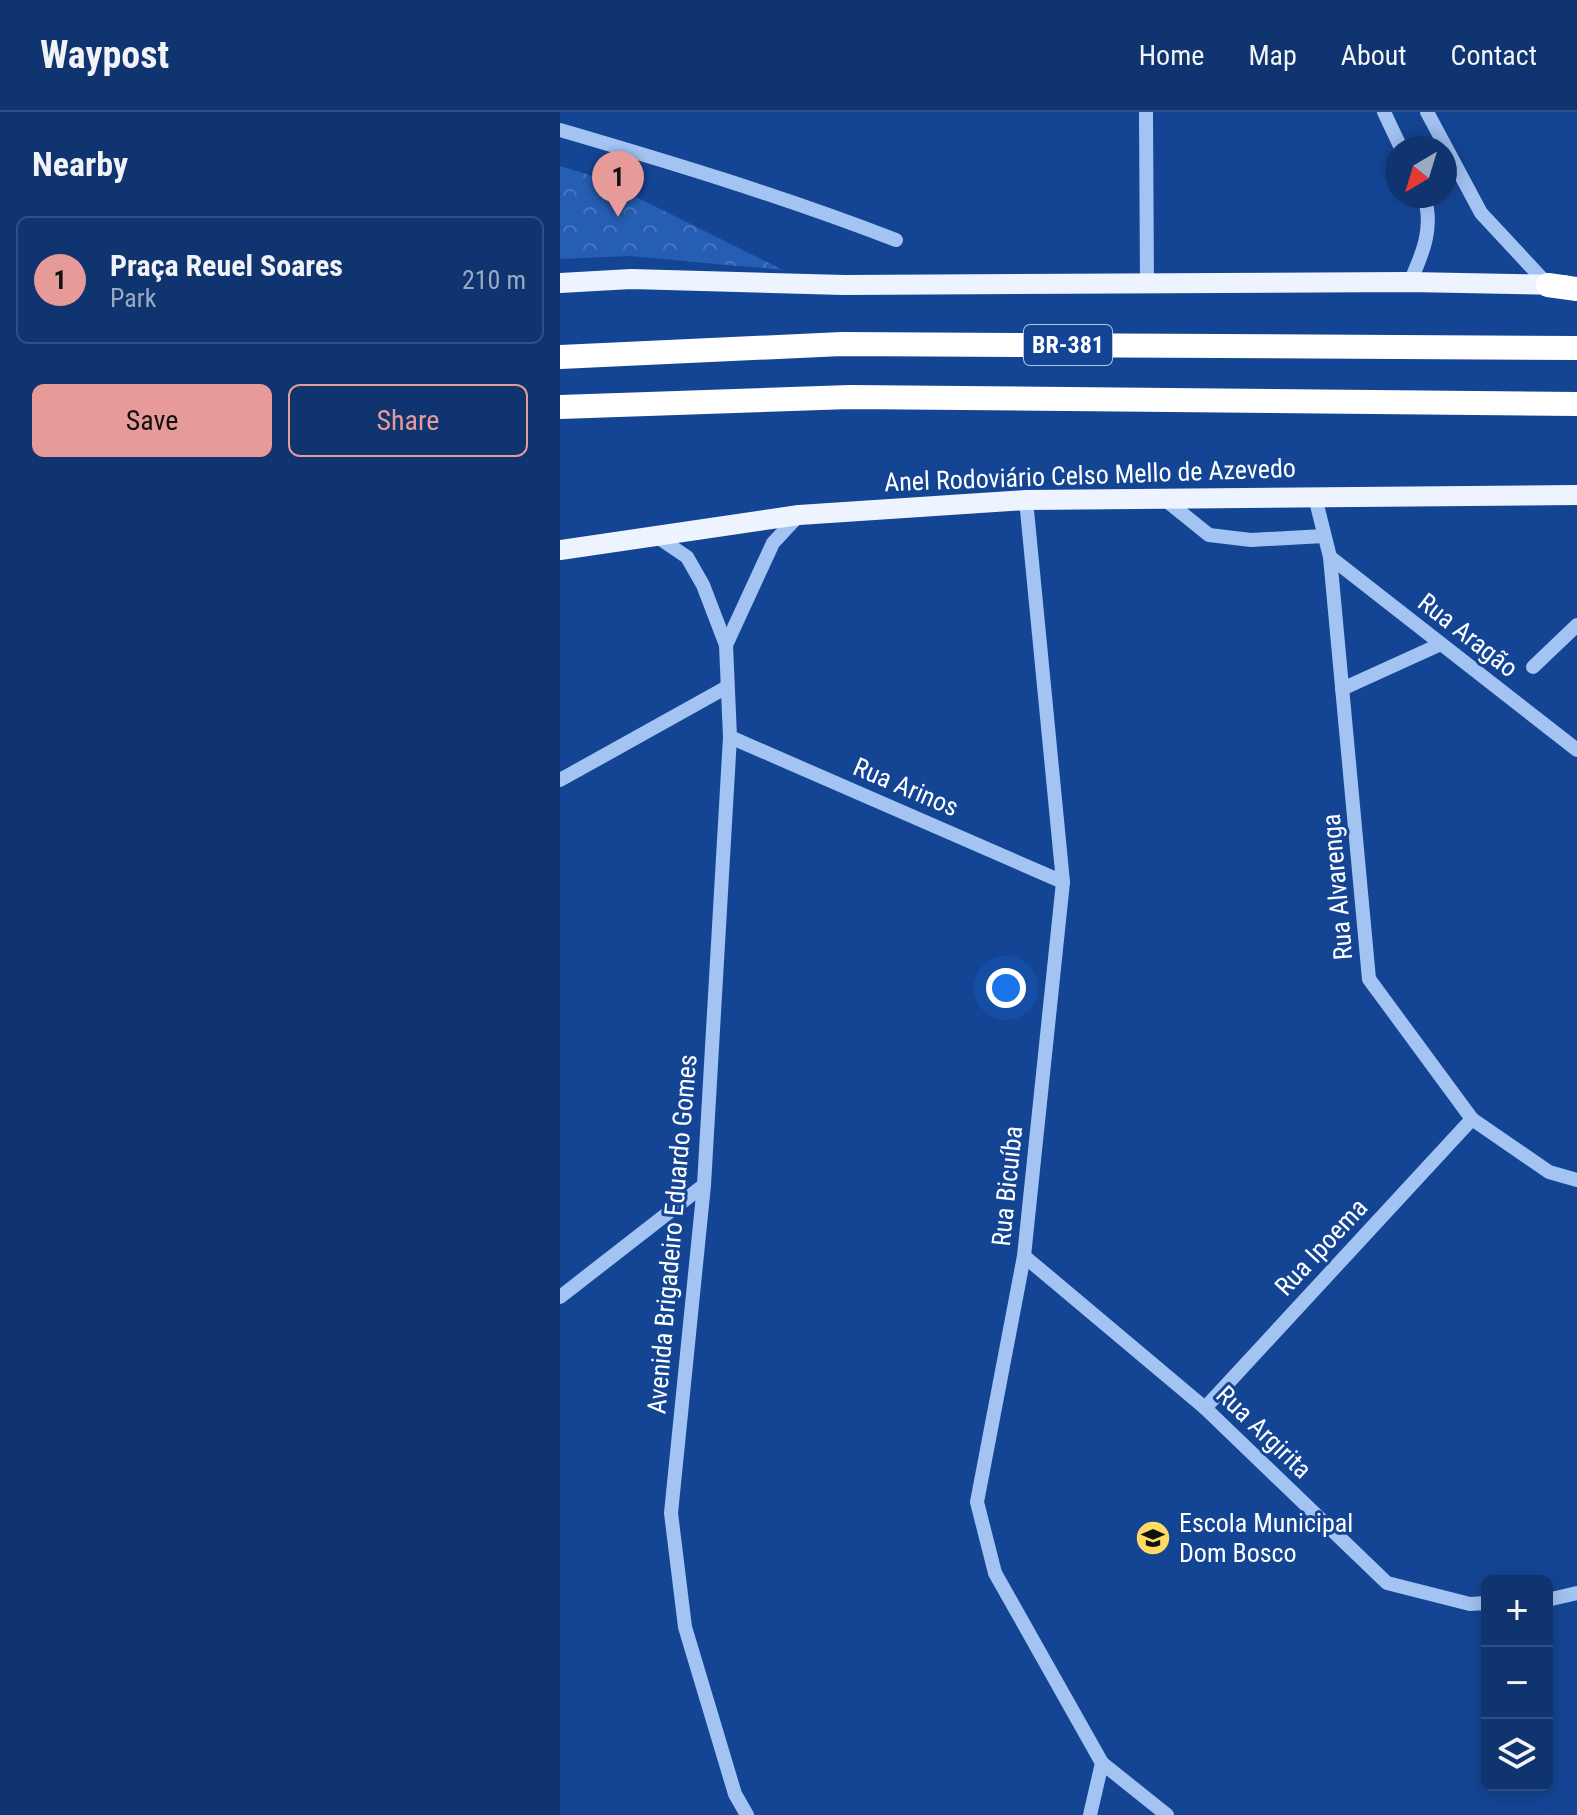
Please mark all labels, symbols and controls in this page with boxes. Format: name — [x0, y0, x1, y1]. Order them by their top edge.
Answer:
text: Waypost — [40, 33, 169, 77]
text: Home — [1139, 39, 1204, 72]
text: Map — [1248, 39, 1297, 72]
text: About — [1341, 39, 1407, 72]
text: Contact — [1451, 39, 1537, 72]
north arrow — [1385, 136, 1457, 208]
text: Nearby — [32, 144, 128, 184]
pin: 1 — [592, 151, 644, 217]
text: Praça Reuel Soares — [110, 248, 343, 283]
text: 1 — [53, 265, 67, 295]
text: 210 m — [462, 265, 526, 295]
text: Park — [110, 283, 156, 313]
road number: BR-381 — [1024, 325, 1112, 365]
button: Save — [32, 384, 272, 457]
button: Share — [288, 384, 528, 457]
street label: Anel Rodoviário Celso Mello de Azevedo — [884, 453, 1296, 497]
street label: Rua Aragão — [1412, 587, 1524, 683]
street label: Rua Arinos — [849, 751, 963, 823]
street label: Rua Alvarenga — [1316, 813, 1358, 961]
your location — [986, 968, 1026, 1008]
street label: Avenida Brigadeiro Eduardo Gomes — [641, 1053, 703, 1415]
street label: Rua Bicuíba — [986, 1124, 1028, 1248]
street label: Rua Ipoema — [1269, 1192, 1373, 1302]
street label: Rua Argirita — [1210, 1379, 1318, 1485]
place label: Escola Municipal Dom Bosco — [1179, 1508, 1353, 1568]
school or university icon: Escola Municipal Dom Bosco — [1134, 1519, 1172, 1557]
map controls — [1481, 1575, 1553, 1791]
button: + — [1481, 1575, 1553, 1647]
button: − — [1481, 1647, 1553, 1719]
button: layers — [1481, 1719, 1553, 1791]

